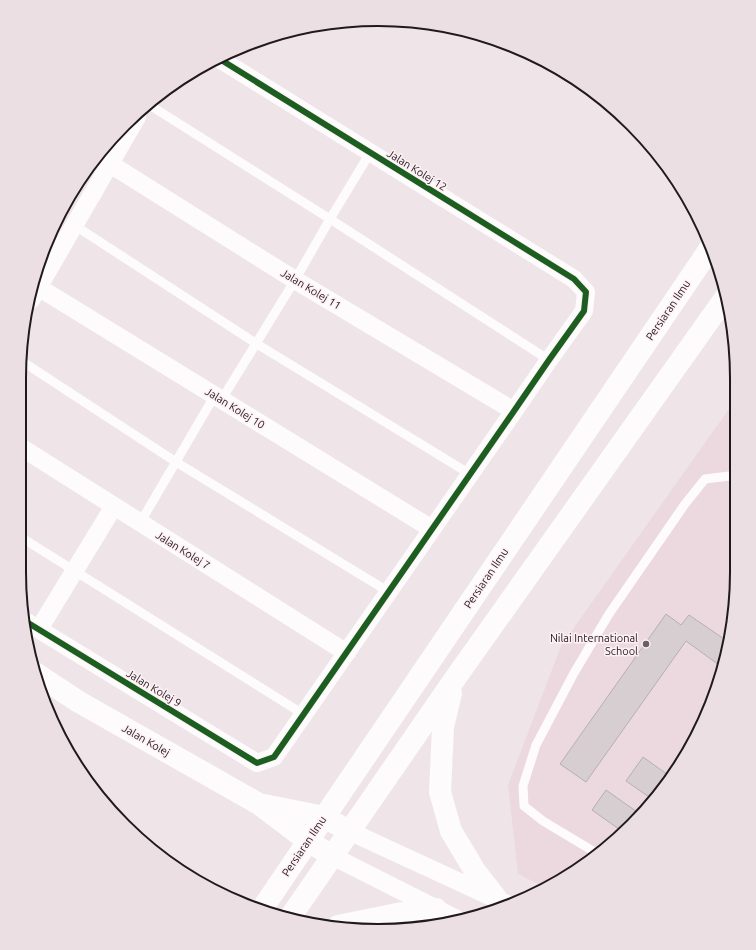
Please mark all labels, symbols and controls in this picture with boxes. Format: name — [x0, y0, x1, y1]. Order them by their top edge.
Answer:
street label: Jalan Kolej 12 — [385, 147, 449, 193]
street label: Jalan Kolej 11 — [279, 266, 343, 312]
street label: Persiaran Ilmu — [644, 278, 692, 342]
street label: Jalan Kolej 10 — [203, 385, 267, 431]
street label: Jalan Kolej 7 — [154, 529, 212, 571]
street label: Persiaran Ilmu — [462, 546, 510, 610]
place label: Nilai International School — [550, 632, 638, 657]
marker: Nilai International School — [641, 639, 651, 649]
street label: Jalan Kolej 9 — [124, 667, 184, 709]
street label: Jalan Kolej — [120, 722, 172, 758]
street label: Persiaran Ilmu — [280, 814, 328, 878]

